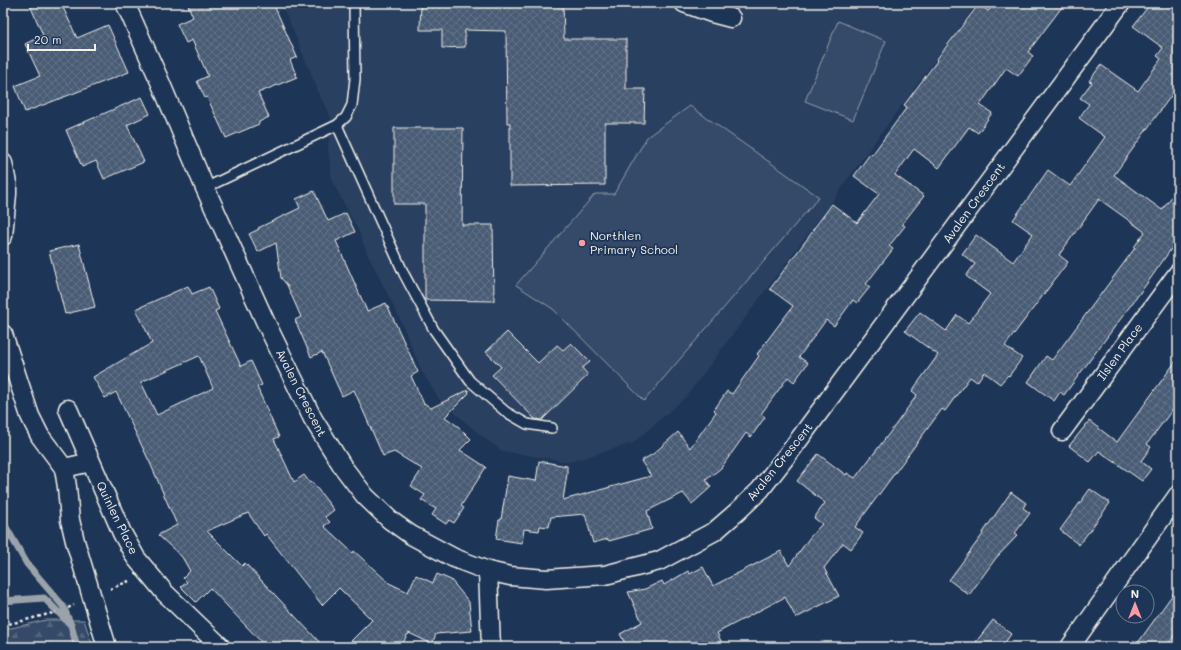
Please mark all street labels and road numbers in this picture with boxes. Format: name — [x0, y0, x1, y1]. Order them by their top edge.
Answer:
street label: Avalen Crescent — [938, 159, 1008, 246]
street label: Ilslen Place — [1093, 319, 1145, 383]
street label: Avalen Crescent — [273, 346, 331, 439]
street label: Avalen Crescent — [743, 419, 816, 504]
street label: Quinlen Place — [93, 478, 143, 557]

